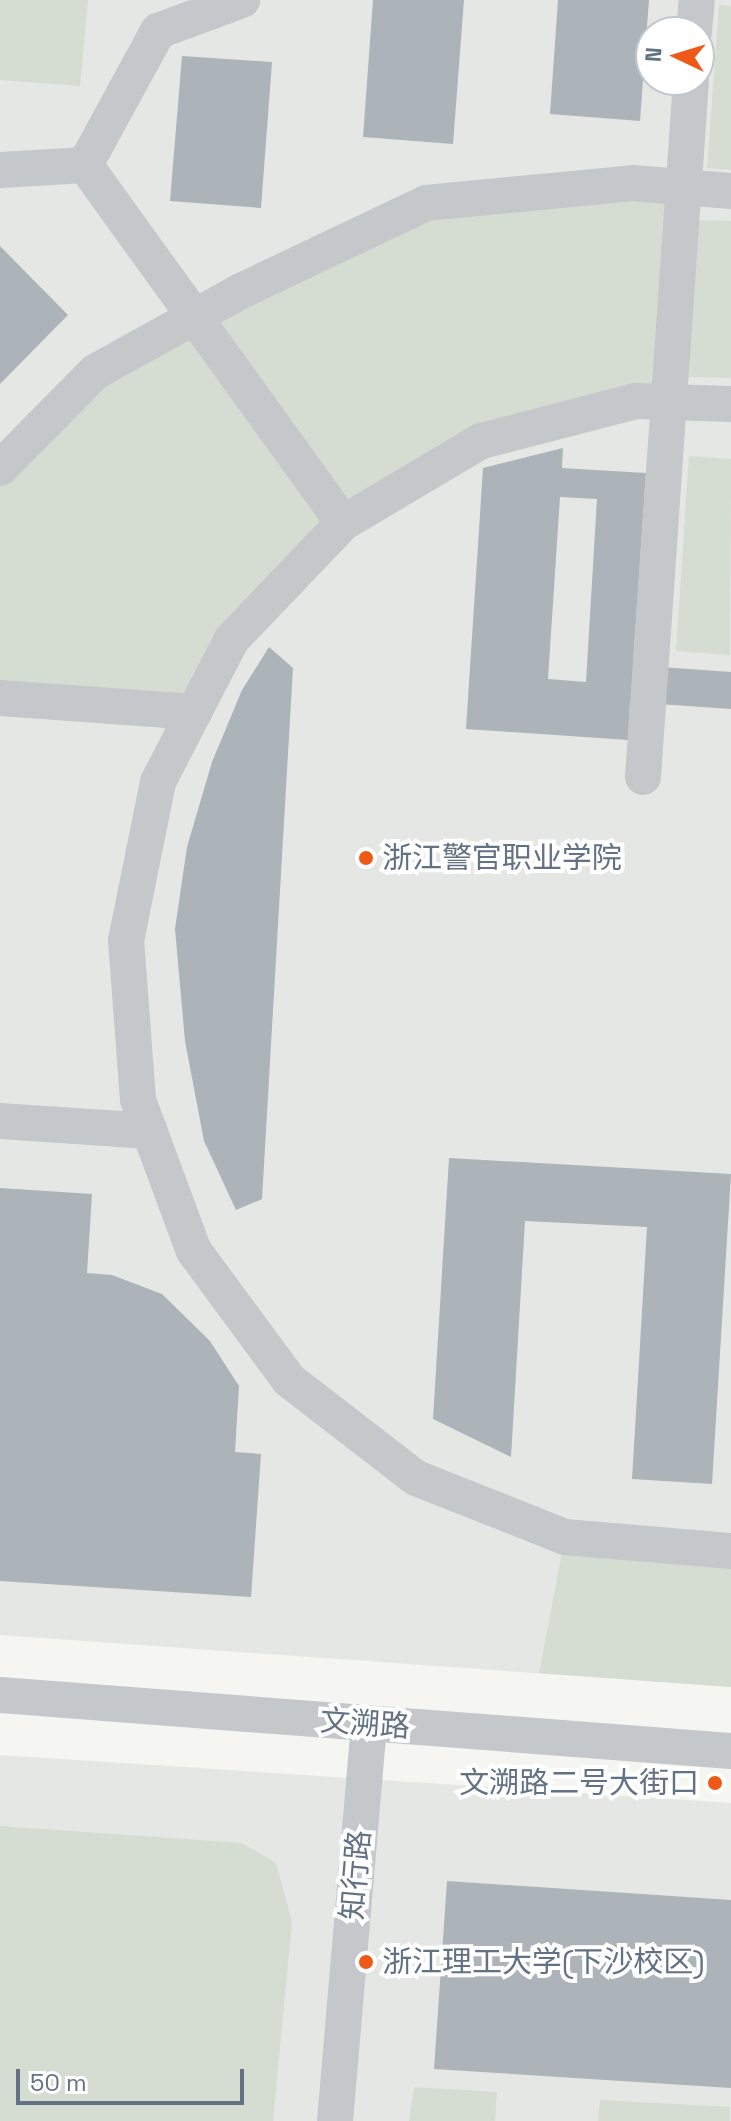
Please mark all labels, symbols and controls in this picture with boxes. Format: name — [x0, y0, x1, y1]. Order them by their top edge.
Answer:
north arrow — [635, 16, 715, 96]
text: N — [639, 46, 668, 63]
place label: 浙江警官职业学院 — [382, 840, 622, 876]
marker: 浙江警官职业学院 — [357, 849, 375, 867]
street label: 文溯路 — [319, 1703, 411, 1745]
place label: 文溯路二号大街口 — [459, 1765, 699, 1801]
marker: 文溯路二号大街口 — [706, 1774, 724, 1792]
street label: 知行路 — [334, 1829, 378, 1921]
place label: 浙江理工大学(下沙校区) — [382, 1944, 705, 1980]
marker: 浙江理工大学(下沙校区) — [357, 1953, 375, 1971]
scale bar — [20, 2053, 248, 2103]
text: 50 m — [30, 2067, 87, 2098]

